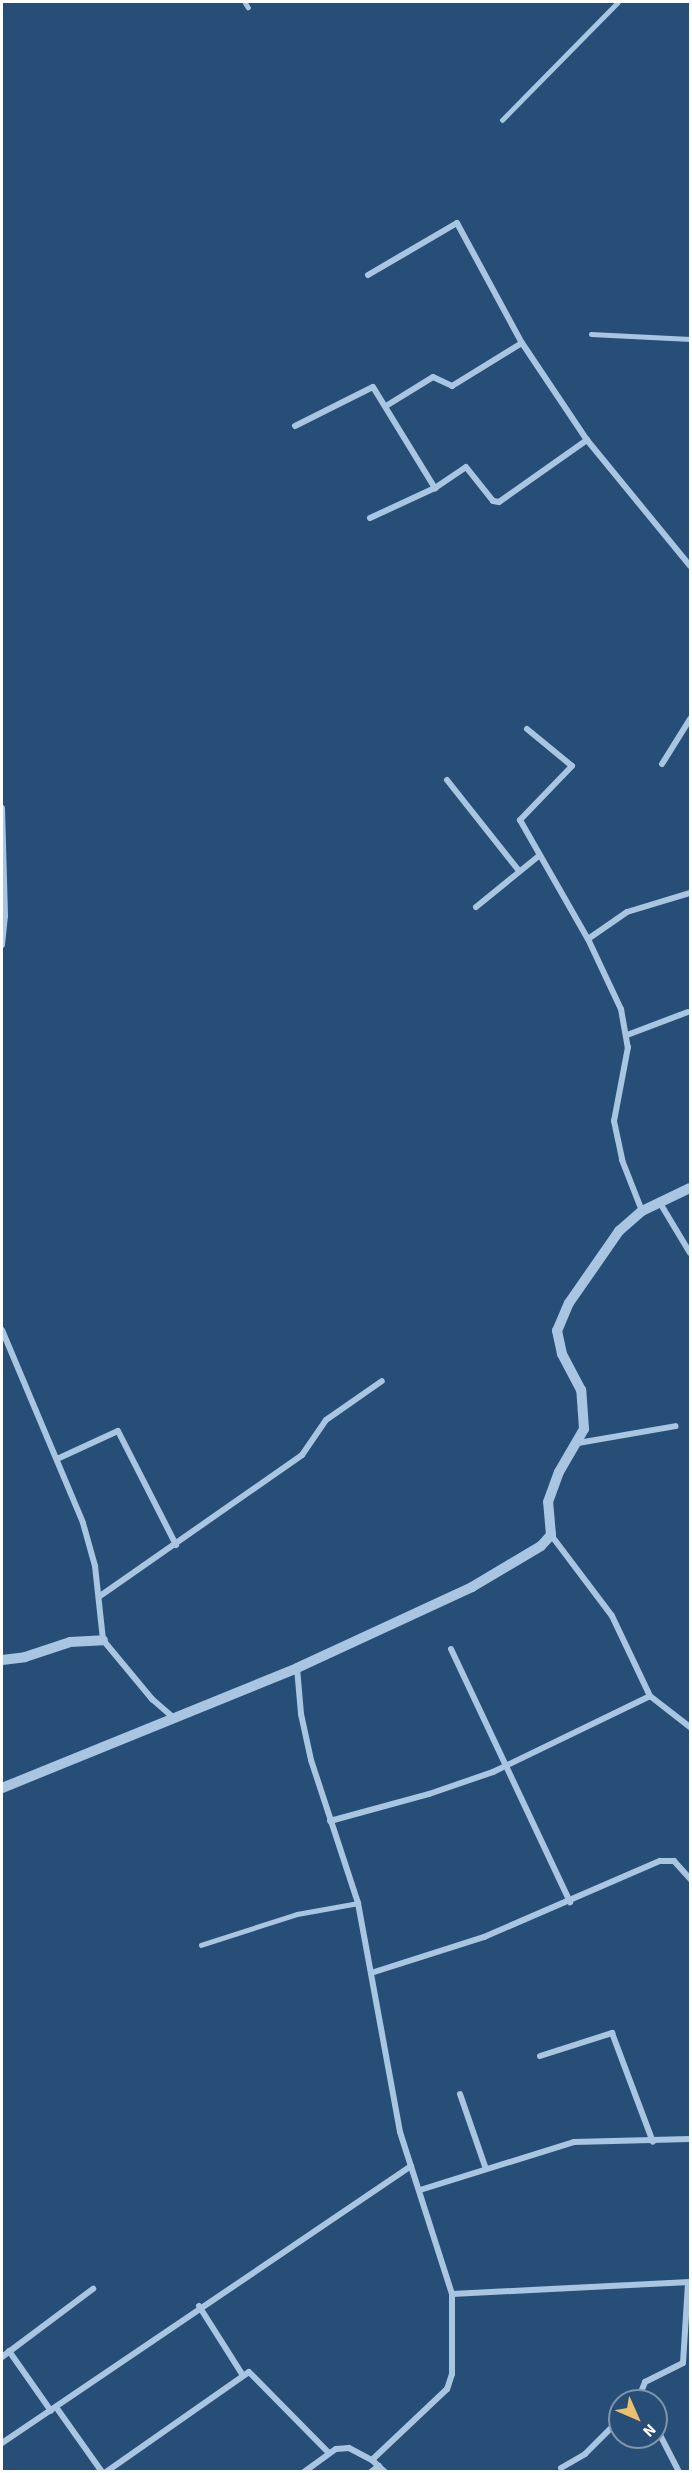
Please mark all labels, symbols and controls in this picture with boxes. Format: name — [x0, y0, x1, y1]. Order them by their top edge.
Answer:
north arrow — [608, 2389, 668, 2449]
text: N — [638, 2419, 661, 2442]

